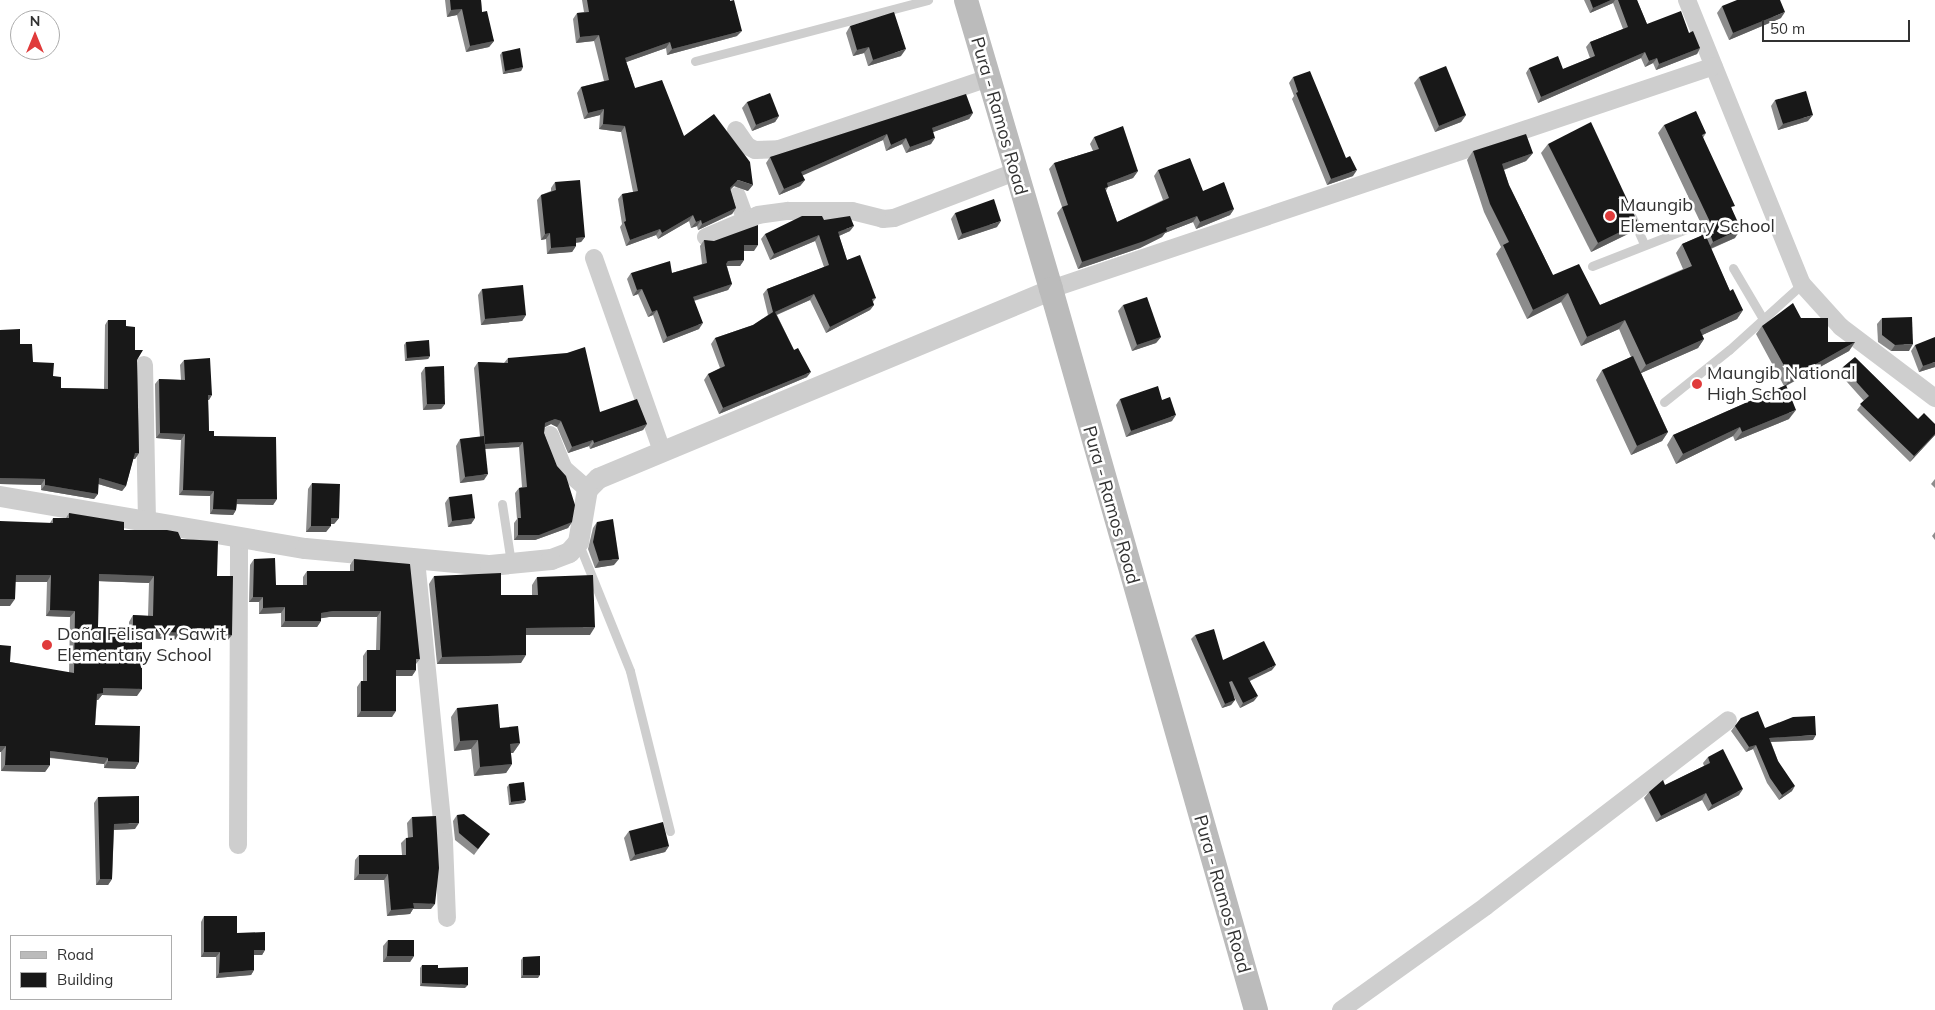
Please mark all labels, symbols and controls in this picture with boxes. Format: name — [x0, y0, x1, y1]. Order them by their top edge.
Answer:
north arrow — [10, 10, 60, 60]
scale bar — [1765, 10, 1912, 42]
text: N — [30, 12, 40, 30]
text: 50 m — [1770, 19, 1805, 38]
street label: Pura - Ramos Road — [966, 34, 1032, 198]
place label: Maungib Elementary School — [1620, 195, 1775, 238]
marker: Maungib Elementary School — [1604, 210, 1616, 222]
place label: Maungib National High School — [1707, 363, 1856, 406]
marker: Maungib National High School — [1691, 378, 1703, 390]
street label: Pura - Ramos Road — [1078, 423, 1144, 587]
place label: Doña Felisa Y. Sawit Elementary School — [57, 624, 226, 666]
marker: Doña Felisa Y. Sawit Elementary School — [41, 639, 53, 651]
street label: Pura - Ramos Road — [1189, 812, 1255, 976]
legend — [10, 935, 172, 1000]
text: Road — [57, 945, 94, 964]
text: Building — [57, 970, 113, 989]

